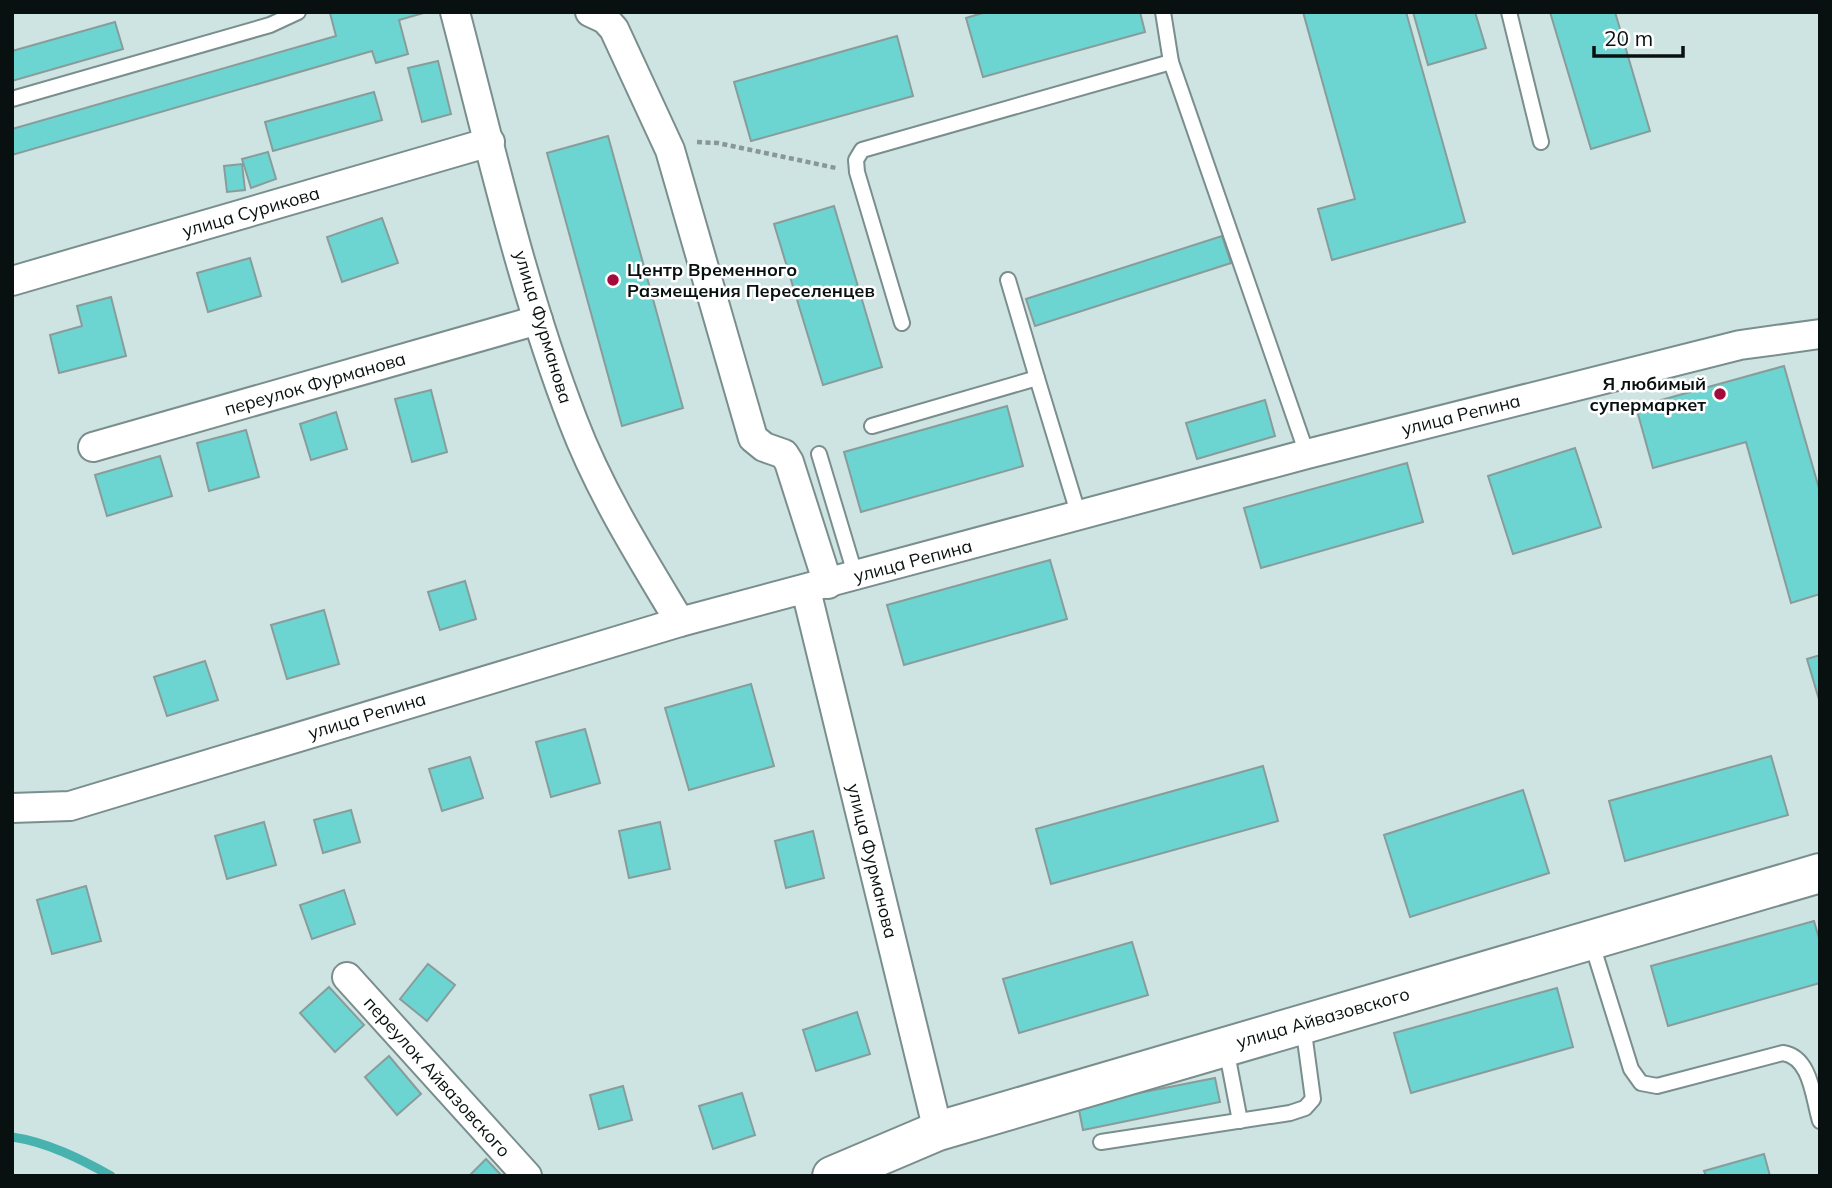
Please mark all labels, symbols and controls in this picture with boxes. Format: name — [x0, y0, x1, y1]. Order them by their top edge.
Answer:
scale bar — [1594, 14, 1683, 58]
text: 20 m — [1604, 25, 1653, 51]
street label: улица Сурикова — [180, 181, 322, 242]
street label: улица Фурманова — [509, 248, 578, 406]
place label: Центр Временного Размещения Переселенцев — [627, 258, 875, 302]
marker: Центр Временного Размещения Переселенцев — [605, 272, 621, 288]
street label: переулок Фурманова — [221, 347, 408, 420]
place label: Я любимый супермаркет — [1590, 372, 1706, 416]
marker: Я любимый супермаркет — [1712, 386, 1728, 402]
street label: улица Репина — [1399, 389, 1523, 440]
street label: улица Репина — [851, 534, 975, 587]
street label: улица Репина — [305, 687, 428, 744]
street label: улица Фурманова — [842, 781, 903, 941]
street label: улица Айвазовского — [1233, 982, 1412, 1053]
street label: переулок Айвазовского — [359, 992, 516, 1162]

